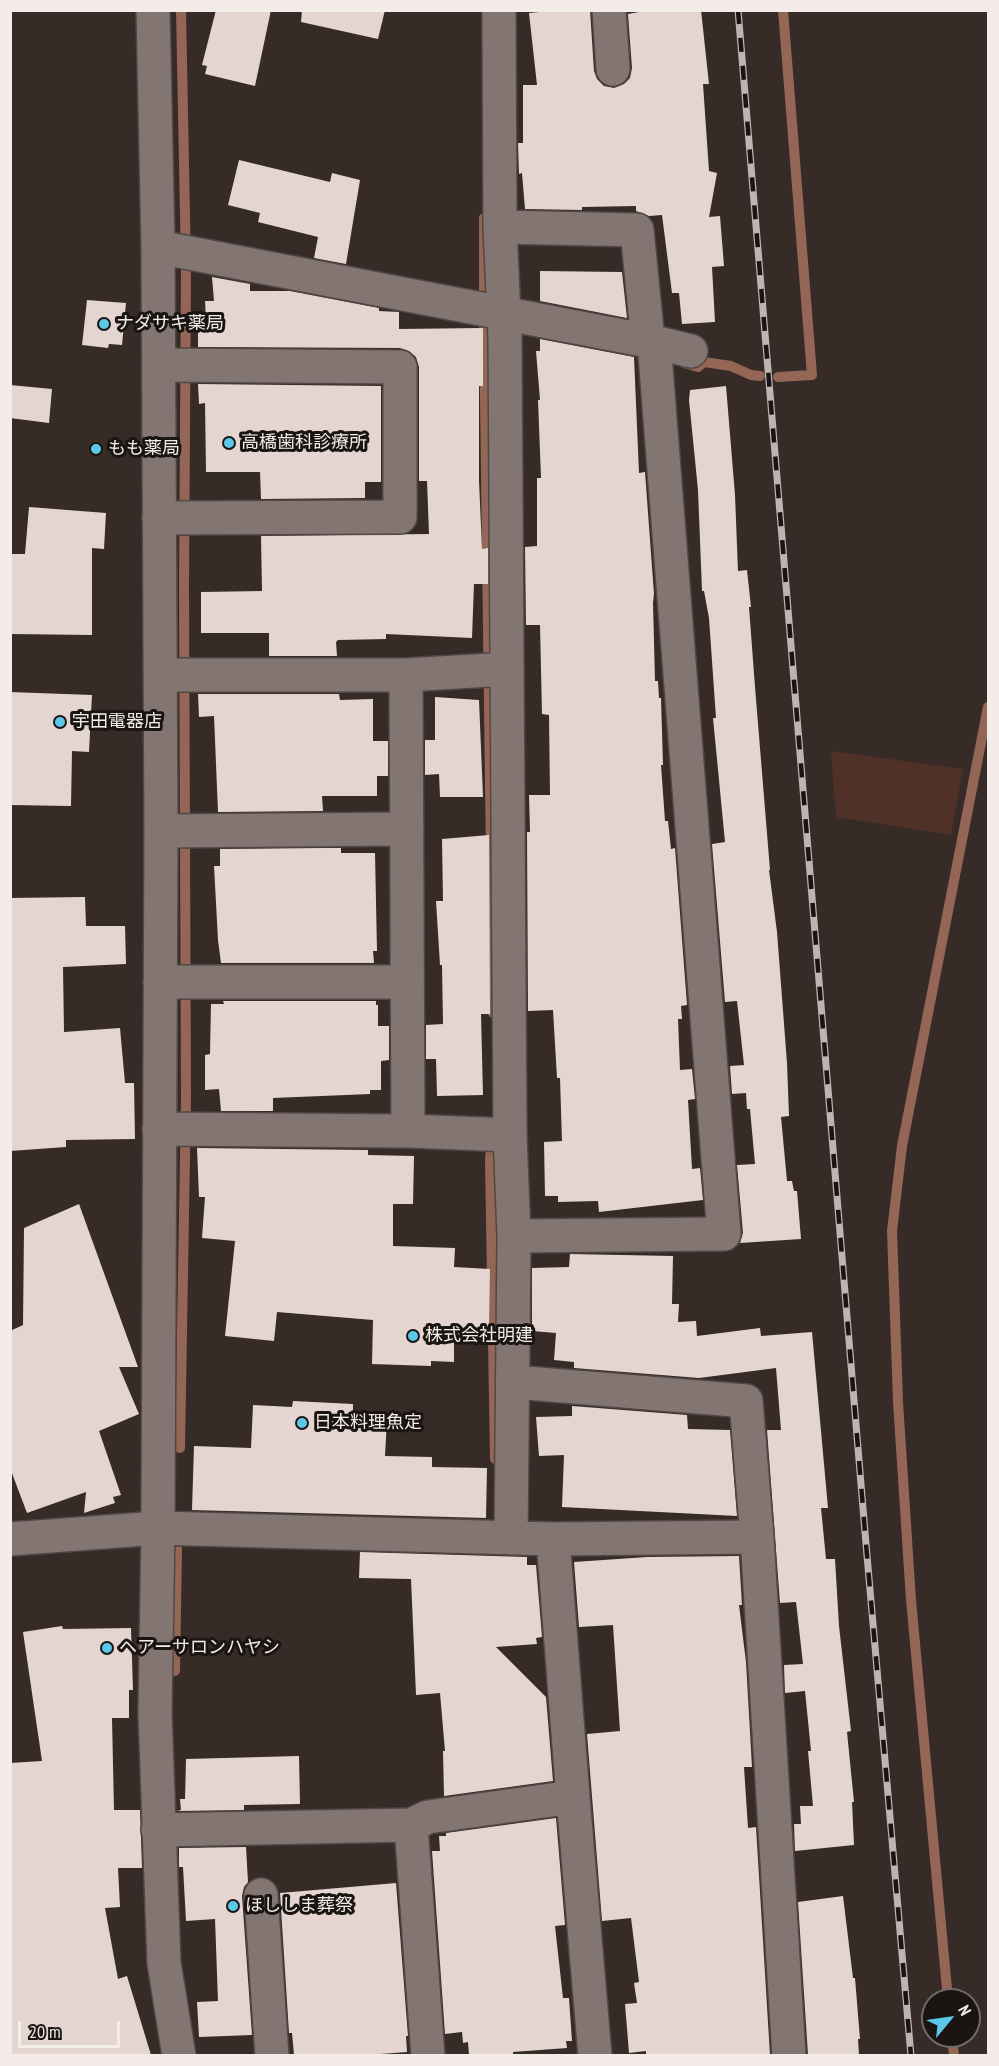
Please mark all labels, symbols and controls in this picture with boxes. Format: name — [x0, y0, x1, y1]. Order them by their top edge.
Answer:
place label: ナダサキ薬局 — [116, 313, 224, 335]
marker: ナダサキ薬局 — [97, 317, 111, 331]
place label: 高橋歯科診療所 — [241, 432, 367, 454]
marker: 高橋歯科診療所 — [222, 436, 236, 450]
place label: もも薬局 — [108, 438, 180, 460]
marker: もも薬局 — [89, 442, 103, 456]
place label: 宇田電器店 — [72, 711, 162, 733]
marker: 宇田電器店 — [53, 715, 67, 729]
place label: 株式会社明建 — [425, 1325, 533, 1347]
marker: 株式会社明建 — [406, 1329, 420, 1343]
place label: 日本料理魚定 — [314, 1412, 422, 1434]
marker: 日本料理魚定 — [295, 1416, 309, 1430]
place label: ヘアーサロンハヤシ — [119, 1637, 280, 1659]
marker: ヘアーサロンハヤシ — [100, 1641, 114, 1655]
place label: ほししま葬祭 — [245, 1895, 353, 1917]
marker: ほししま葬祭 — [226, 1899, 240, 1913]
north arrow — [921, 1988, 981, 2048]
text: N — [954, 2002, 976, 2019]
scale bar — [21, 2009, 123, 2047]
text: 20 m — [29, 2020, 61, 2043]

